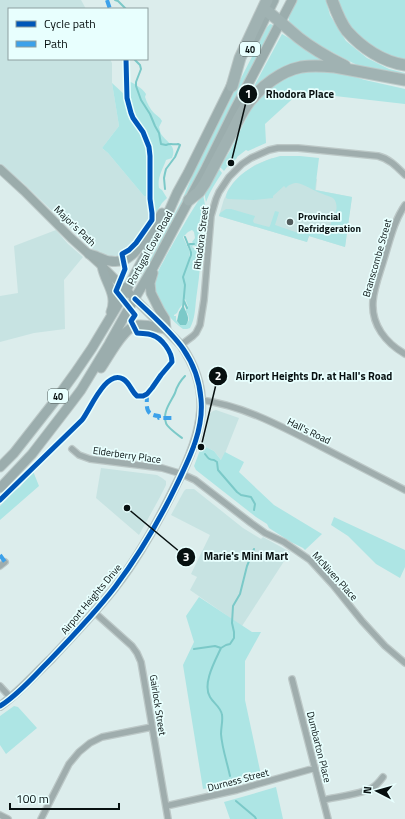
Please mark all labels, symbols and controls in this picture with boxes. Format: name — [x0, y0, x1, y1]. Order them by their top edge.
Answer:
legend — [8, 8, 148, 60]
text: Cycle path — [44, 14, 96, 33]
text: Path — [44, 34, 68, 53]
road number: 40 — [240, 42, 260, 56]
callout: Rhodora Place — [238, 82, 342, 105]
text: 1 — [245, 84, 251, 103]
text: Rhodora Place — [266, 86, 335, 102]
street label: Major's Path — [51, 202, 99, 250]
street label: Rhodora Street — [190, 205, 212, 271]
street label: Portugal Cove Road — [123, 208, 177, 288]
place label: Provincial Refridgeration — [298, 209, 361, 236]
marker: Provincial Refridgeration — [285, 217, 295, 227]
street label: Branscombe Street — [359, 217, 395, 299]
callout: Airport Heights Dr. at Hall's Road — [208, 364, 401, 387]
text: 2 — [215, 366, 221, 385]
text: Airport Heights Dr. at Hall's Road — [236, 368, 392, 384]
road number: 40 — [48, 389, 68, 403]
street label: Hall's Road — [285, 414, 333, 448]
street label: Elderberry Place — [92, 443, 162, 467]
callout: Marie's Mini Mart — [176, 545, 296, 568]
text: 3 — [183, 547, 189, 566]
text: Marie's Mini Mart — [204, 548, 288, 564]
street label: McNiven Place — [309, 548, 361, 604]
street label: Airport Heights Drive — [57, 560, 125, 638]
street label: Gairlock Street — [146, 673, 170, 737]
street label: Dumbarton Place — [303, 710, 335, 784]
street label: Durness Street — [206, 764, 271, 795]
north arrow — [357, 771, 397, 811]
scale bar — [10, 785, 119, 811]
text: N — [359, 785, 375, 795]
text: 100 m — [16, 789, 49, 808]

